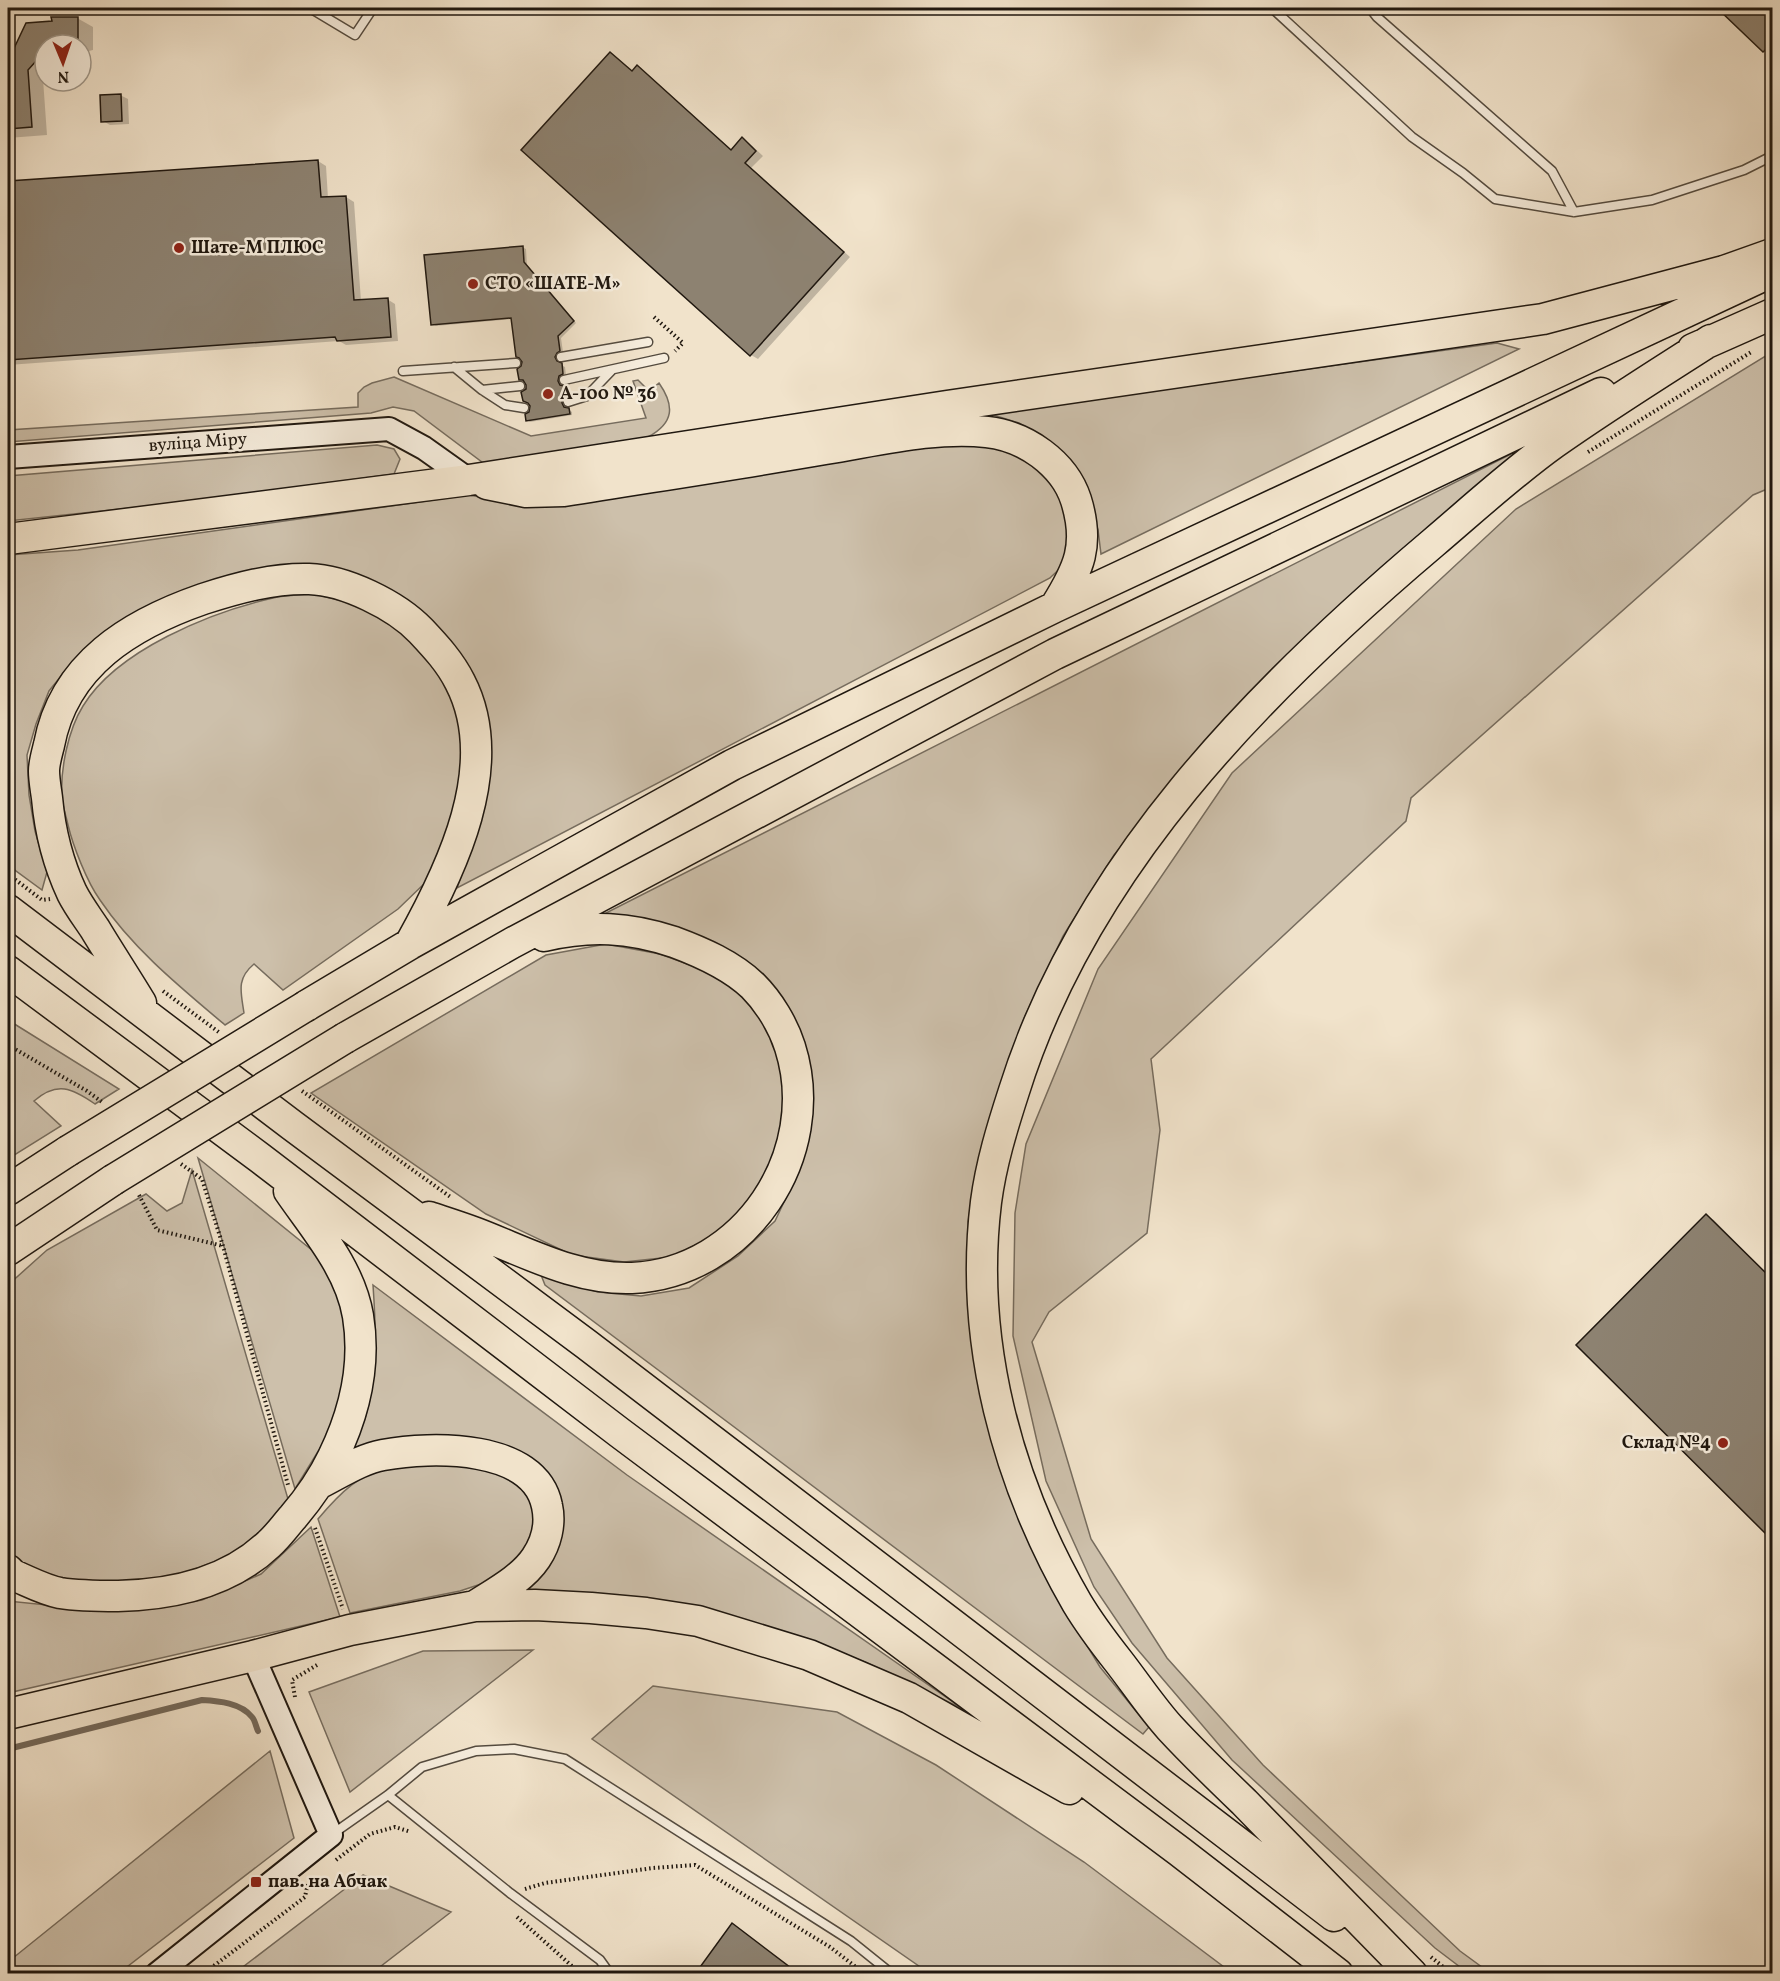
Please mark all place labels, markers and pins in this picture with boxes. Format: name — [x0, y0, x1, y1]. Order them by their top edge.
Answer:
place label: Шате-М ПЛЮС — [191, 236, 324, 261]
marker: Шате-М ПЛЮС — [172, 241, 186, 255]
place label: СТО «ШАТЕ-М» — [485, 272, 621, 297]
marker: СТО «ШАТЕ-М» — [466, 277, 480, 291]
place label: А-100 № 36 — [560, 382, 656, 407]
marker: А-100 № 36 — [541, 387, 555, 401]
place label: Склад №4 — [1622, 1431, 1711, 1456]
marker: Склад №4 — [1716, 1436, 1730, 1450]
place label: пав. на Абчак — [268, 1870, 388, 1895]
marker: пав. на Абчак — [249, 1875, 263, 1889]

